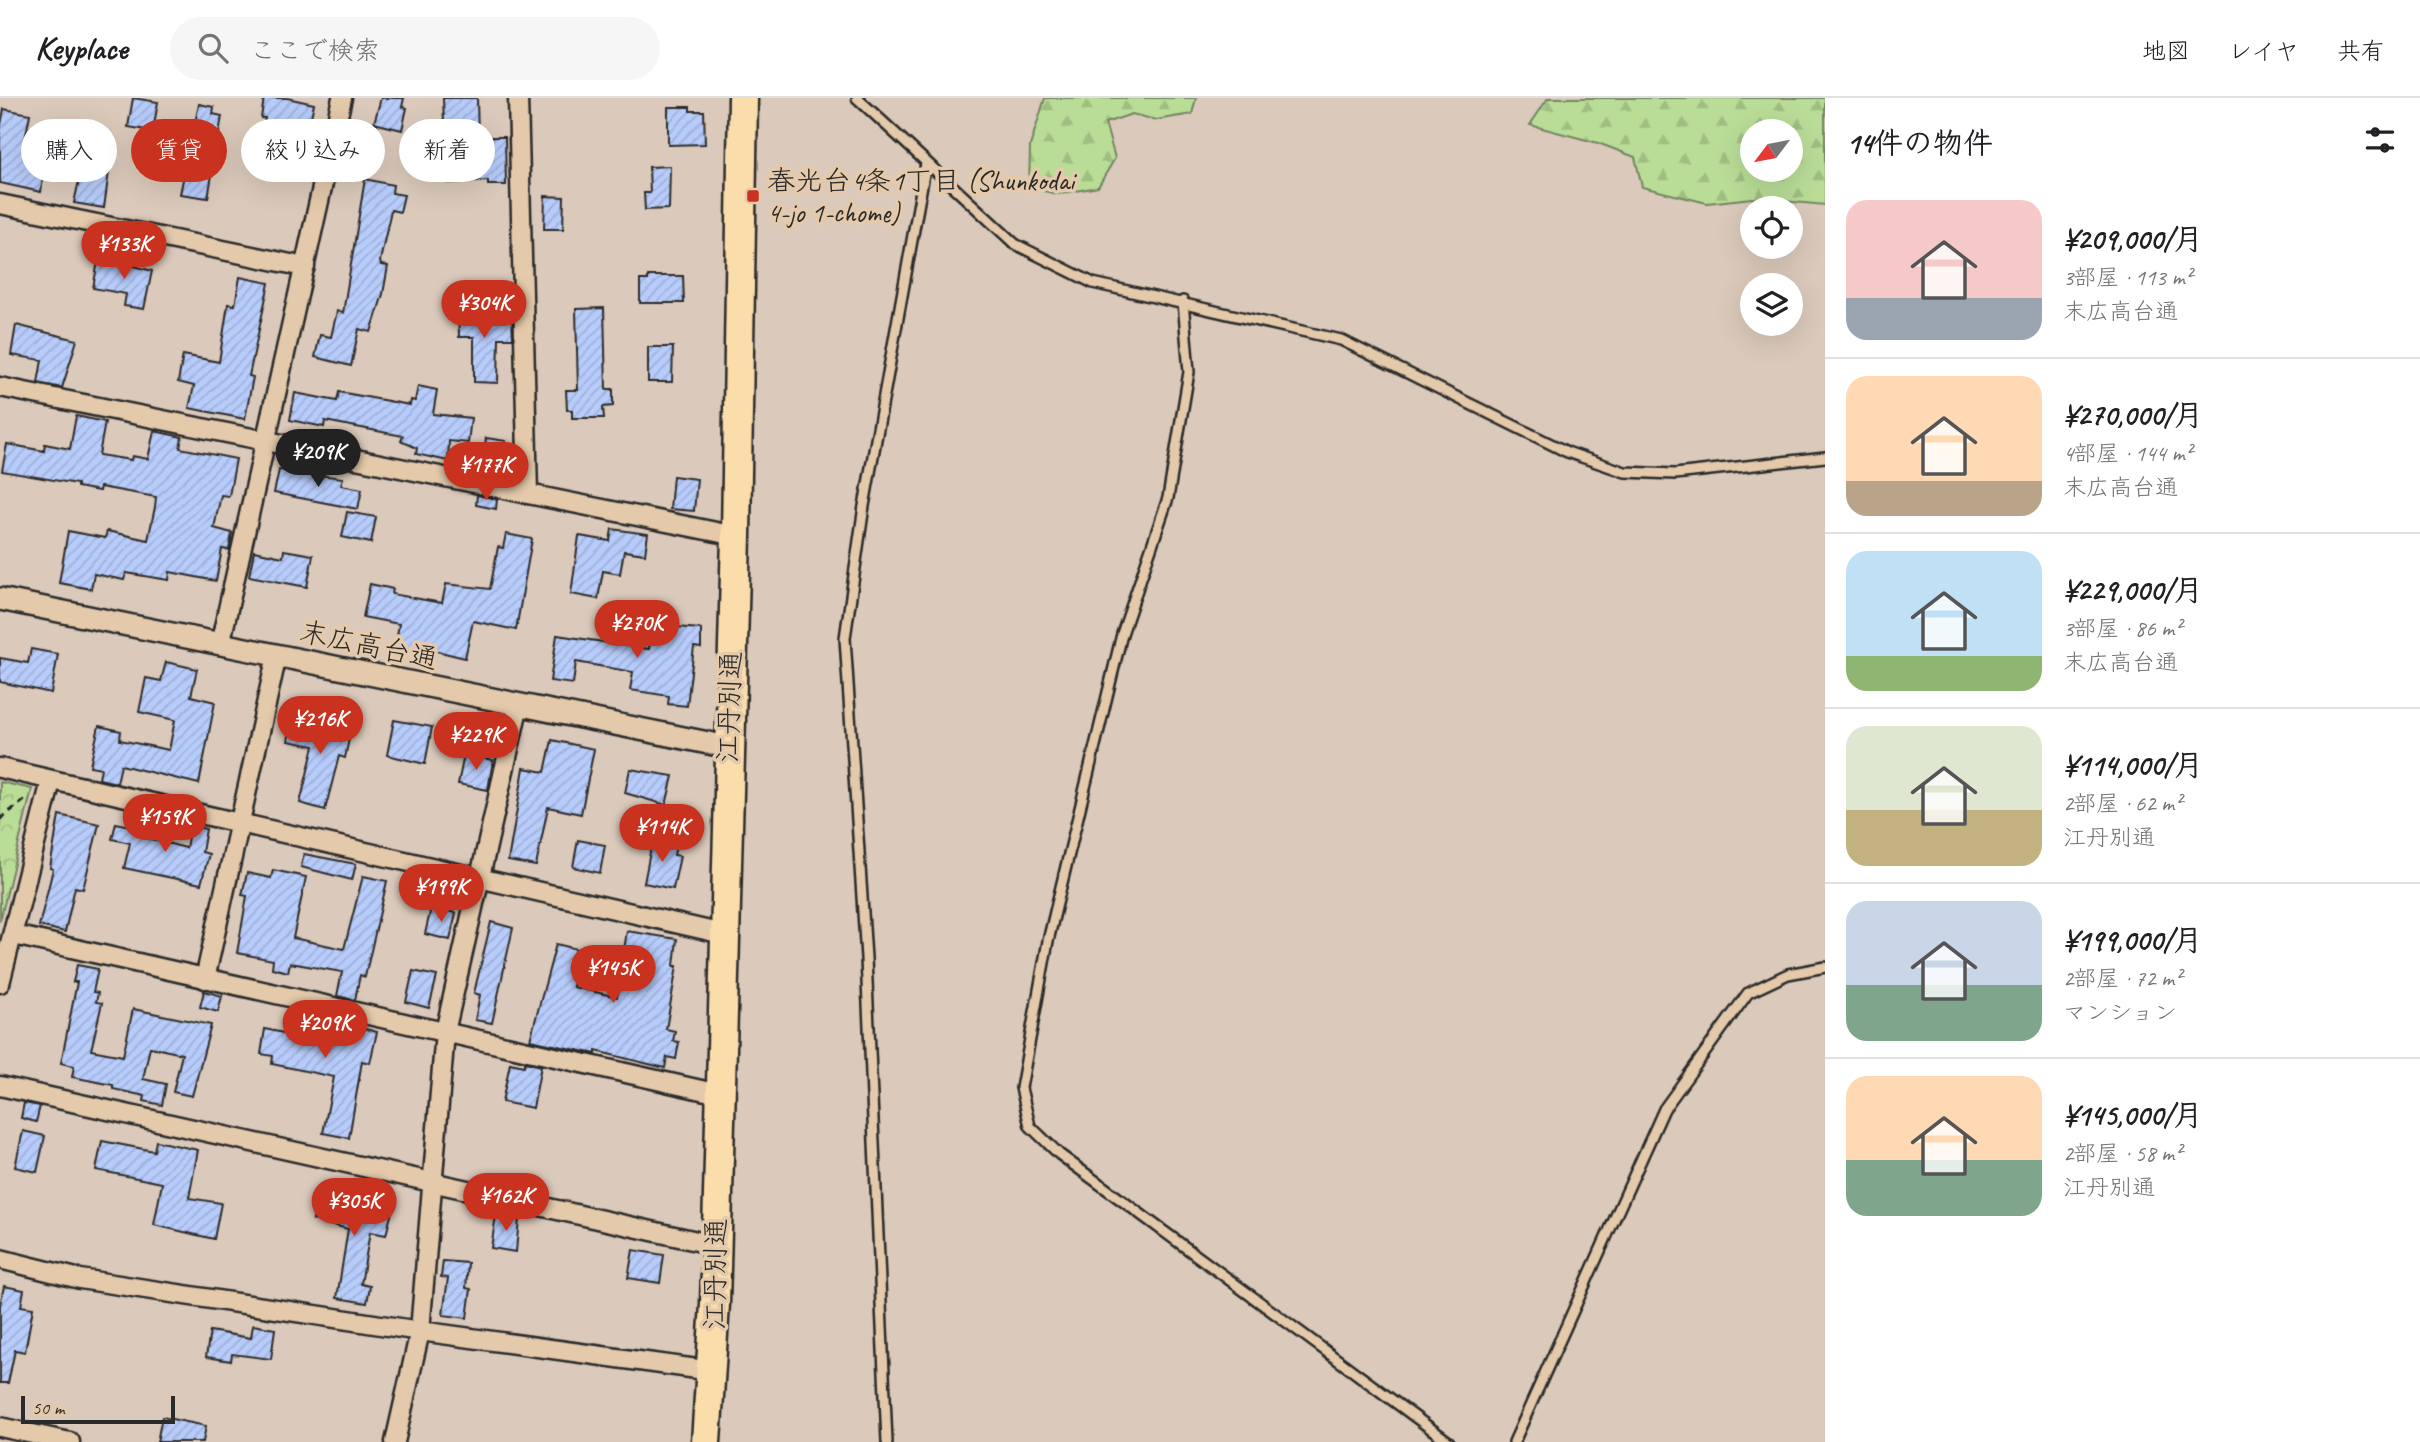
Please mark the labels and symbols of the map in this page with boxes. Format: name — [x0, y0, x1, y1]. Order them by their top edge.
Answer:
north arrow — [1740, 119, 1802, 182]
place label: 春光台4条1丁目 (Shunkodai 4-jo 1-chome) — [767, 163, 1078, 230]
marker: 春光台4条1丁目 (Shunkodai 4-jo 1-chome) — [745, 188, 761, 204]
pin: ¥133K — [75, 222, 173, 281]
pin: ¥304K — [435, 280, 533, 340]
pin: ¥209K — [269, 430, 367, 489]
pin: ¥177K — [437, 442, 535, 502]
pin: ¥270K — [588, 601, 686, 660]
street label: 末広高台通 — [297, 613, 441, 677]
street label: 江丹別通 — [710, 650, 748, 764]
pin: ¥216K — [271, 696, 369, 756]
pin: ¥229K — [427, 712, 525, 772]
pin: ¥159K — [116, 794, 214, 854]
pin: ¥114K — [613, 804, 711, 864]
pin: ¥199K — [392, 864, 490, 924]
pin: ¥145K — [564, 946, 662, 1005]
pin: ¥209K — [276, 1000, 374, 1060]
pin: ¥162K — [457, 1174, 555, 1233]
pin: ¥305K — [305, 1178, 403, 1238]
street label: 江丹別通 — [697, 1218, 733, 1330]
scale bar — [21, 1393, 175, 1425]

